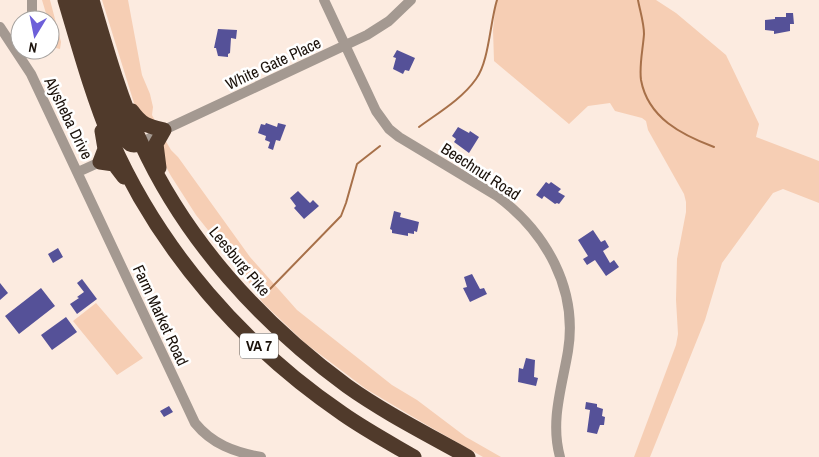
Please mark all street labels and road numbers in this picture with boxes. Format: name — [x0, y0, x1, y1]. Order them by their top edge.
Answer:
street label: White Gate Place — [222, 31, 324, 95]
street label: Alysheba Drive — [39, 72, 98, 163]
street label: Beechnut Road — [437, 137, 525, 205]
street label: Leesburg Pike — [204, 222, 276, 300]
street label: Farm Market Road — [128, 261, 194, 369]
road number: VA 7 — [240, 334, 278, 358]

